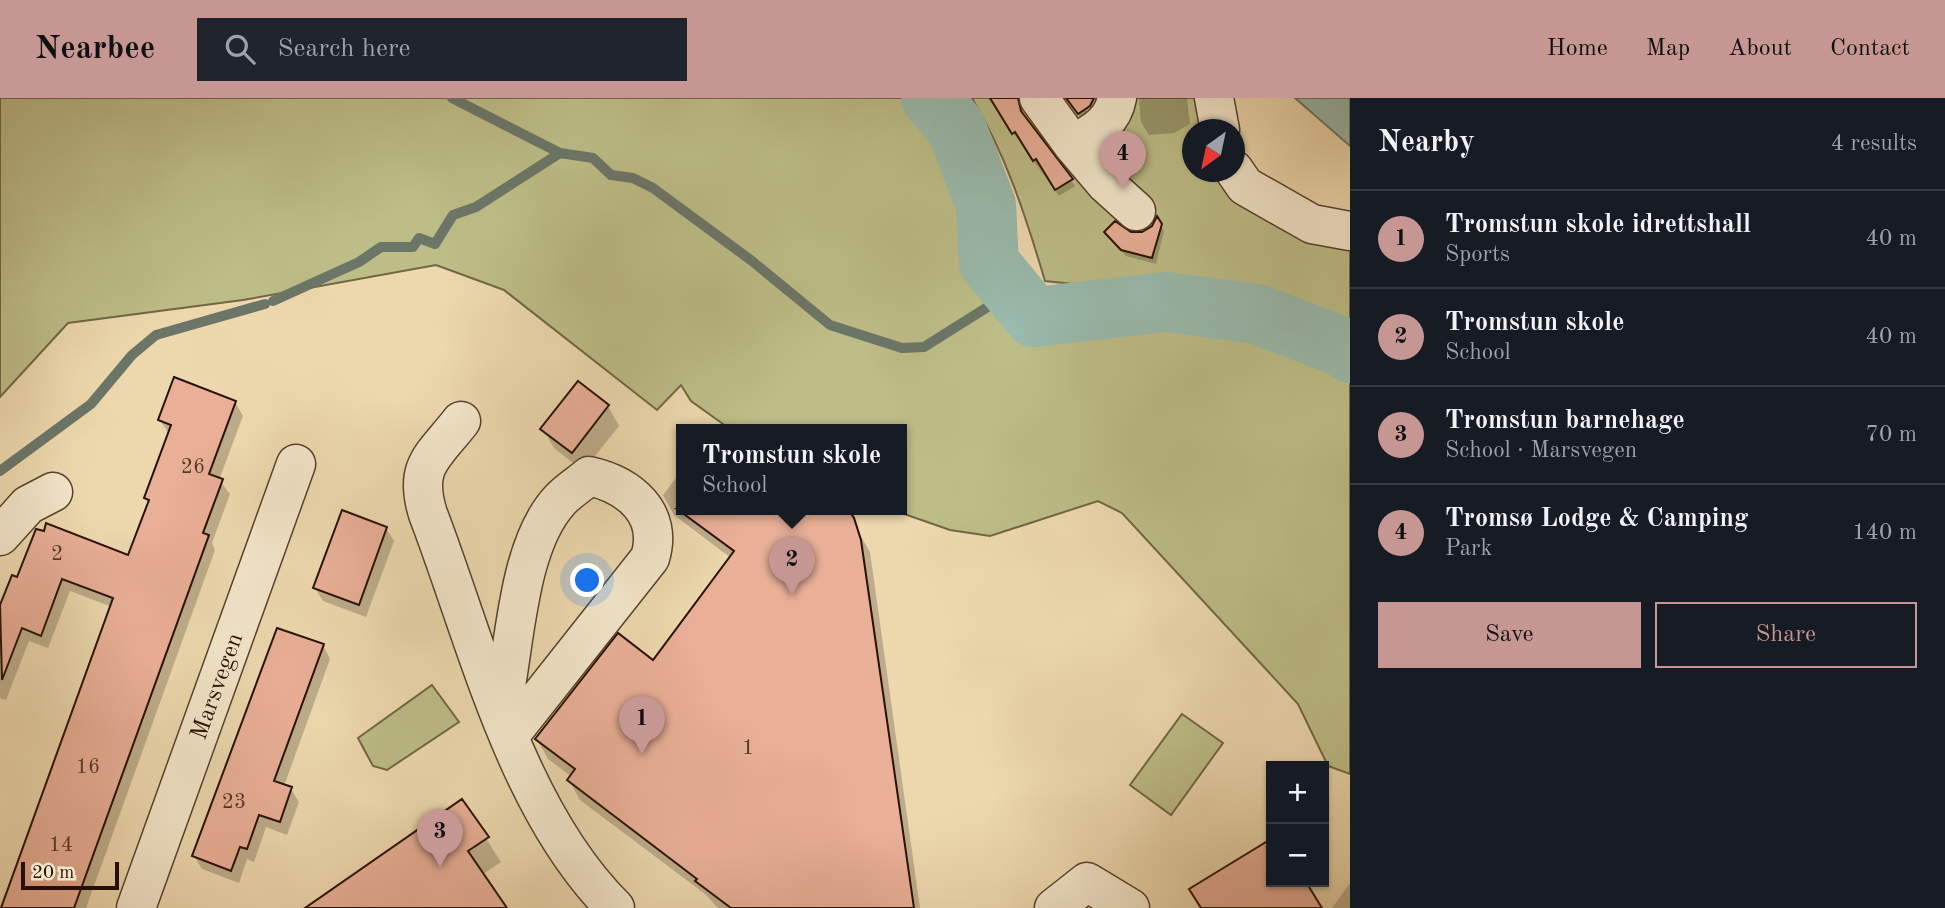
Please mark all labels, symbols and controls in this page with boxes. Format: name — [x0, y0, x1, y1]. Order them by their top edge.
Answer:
search box — [197, 18, 687, 81]
icon: search — [221, 30, 259, 68]
text: Nearbee — [35, 33, 155, 66]
text: Search here — [277, 36, 411, 62]
text: Home — [1547, 37, 1608, 61]
text: Map — [1646, 37, 1690, 61]
text: About — [1728, 37, 1792, 61]
text: Contact — [1830, 37, 1910, 61]
north arrow — [1182, 119, 1245, 182]
text: Nearby — [1378, 128, 1475, 158]
pin: 4 — [1100, 131, 1146, 189]
text: 4 results — [1831, 132, 1917, 155]
text: Tromstun skole idrettshall — [1445, 212, 1751, 238]
text: 1 — [1394, 227, 1408, 250]
text: 40 m — [1866, 227, 1917, 250]
text: Sports — [1445, 243, 1510, 266]
text: Tromstun skole — [1445, 310, 1625, 336]
text: 2 — [1394, 325, 1408, 348]
text: 40 m — [1866, 325, 1917, 348]
text: School — [1445, 341, 1511, 364]
text: Tromstun barnehage — [1445, 408, 1685, 434]
text: 3 — [1394, 423, 1408, 446]
text: 70 m — [1866, 423, 1917, 446]
popup — [676, 424, 907, 515]
text: School · Marsvegen — [1445, 439, 1637, 462]
text: Tromstun skole — [702, 443, 881, 469]
house number: 26 — [181, 457, 205, 478]
text: School — [702, 474, 768, 497]
text: Tromsø Lodge & Camping — [1445, 506, 1748, 532]
text: 4 — [1394, 521, 1408, 544]
text: 140 m — [1852, 521, 1917, 544]
pin: 2 — [769, 537, 815, 595]
text: Park — [1445, 537, 1492, 560]
house number: 2 — [51, 544, 63, 565]
your location — [570, 563, 604, 597]
button: Save — [1378, 602, 1641, 668]
button: Share — [1655, 602, 1917, 668]
street label: Marsvegen — [187, 630, 248, 743]
pin: 1 — [619, 696, 665, 754]
house number: 1 — [742, 738, 754, 759]
house number: 16 — [76, 757, 100, 778]
map controls — [1266, 761, 1329, 887]
button: + — [1266, 761, 1329, 824]
house number: 23 — [222, 792, 246, 813]
pin: 3 — [417, 809, 463, 867]
button: − — [1266, 824, 1329, 887]
house number: 14 — [49, 835, 73, 856]
scale bar — [21, 859, 119, 891]
text: 20 m — [32, 864, 74, 883]

